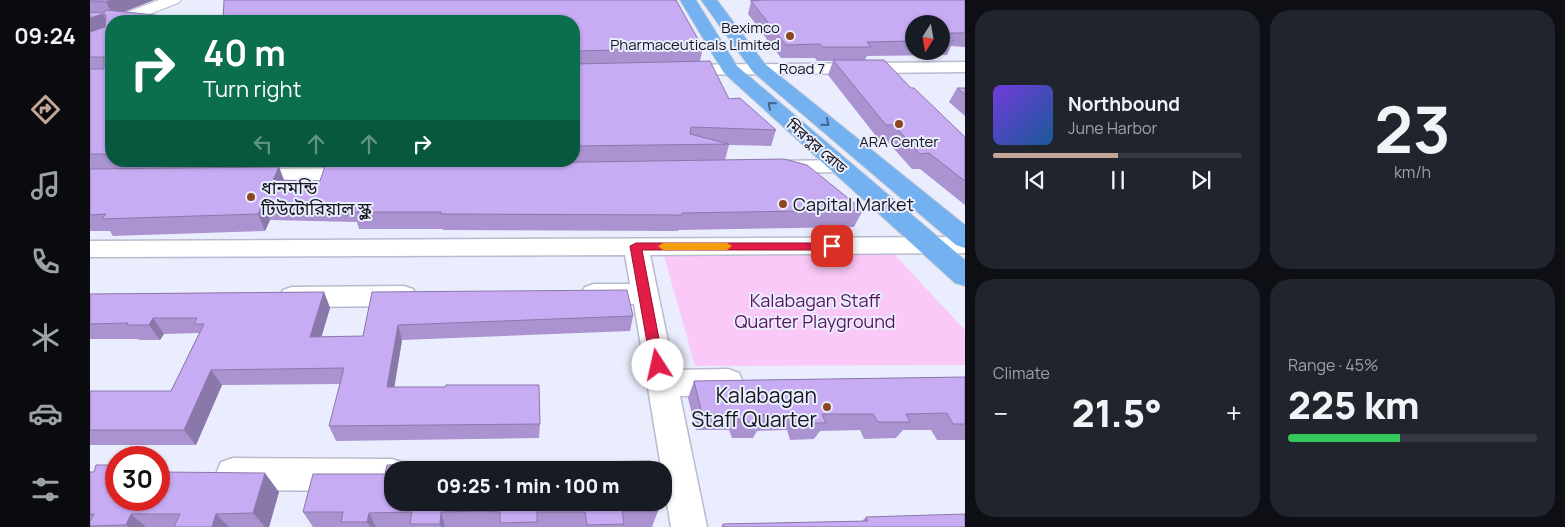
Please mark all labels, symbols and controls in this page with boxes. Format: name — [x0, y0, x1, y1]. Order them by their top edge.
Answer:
north arrow — [905, 15, 950, 60]
map controls — [905, 15, 950, 60]
place label: Beximco Pharmaceuticals Limited — [610, 17, 780, 55]
text: 09:24 — [14, 21, 76, 51]
text: 40 m — [203, 29, 286, 77]
marker: Beximco Pharmaceuticals Limited — [784, 30, 796, 42]
icon: right — [120, 35, 185, 100]
street label: Road 7 — [779, 58, 825, 79]
text: Turn right — [203, 74, 301, 104]
text: 23 — [1374, 84, 1451, 173]
text: Northbound — [1068, 91, 1180, 117]
icon: directions — [28, 92, 63, 127]
one-way arrow — [767, 102, 776, 111]
street label: মিরপুর রোড — [781, 113, 852, 178]
text: June Harbor — [1068, 117, 1157, 139]
one-way arrow — [820, 118, 829, 127]
marker: ARA Center — [893, 118, 905, 130]
icon: left — [249, 130, 277, 158]
icon: ahead — [302, 130, 330, 158]
icon: ahead — [355, 130, 383, 158]
icon: right — [408, 130, 436, 158]
place label: ARA Center — [859, 131, 939, 152]
text: km/h — [1394, 161, 1431, 183]
icon: previous — [1021, 166, 1049, 194]
icon: pause — [1104, 166, 1132, 194]
icon: next — [1187, 166, 1215, 194]
icon: music — [28, 168, 63, 203]
place label: ধানমন্ডি টিউটোরিয়াল স্কুল — [260, 175, 372, 221]
marker: ধানমন্ডি টিউটোরিয়াল স্কুল — [245, 191, 257, 203]
place label: Capital Market — [793, 192, 914, 216]
marker: Capital Market — [777, 198, 789, 210]
pin — [811, 225, 853, 267]
icon: arrive — [818, 232, 846, 260]
icon: phone — [28, 244, 63, 279]
park label: Kalabagan Staff Quarter Playground — [734, 288, 896, 333]
icon: climate — [28, 320, 63, 355]
position arrow — [631, 338, 683, 390]
text: Range · 45% — [1288, 354, 1378, 376]
text: Climate — [993, 362, 1050, 384]
text: 225 km — [1288, 378, 1420, 430]
place label: Kalabagan Staff Quarter — [691, 381, 817, 433]
text: 21.5° — [1072, 386, 1162, 438]
text: − — [993, 394, 1008, 432]
text: + — [1226, 394, 1242, 432]
icon: car — [28, 396, 63, 431]
marker: Kalabagan Staff Quarter — [821, 401, 833, 413]
speed limit sign: 30 — [105, 446, 170, 511]
icon: filters — [28, 472, 63, 507]
text: 09:25 · 1 min · 100 m — [437, 473, 619, 499]

